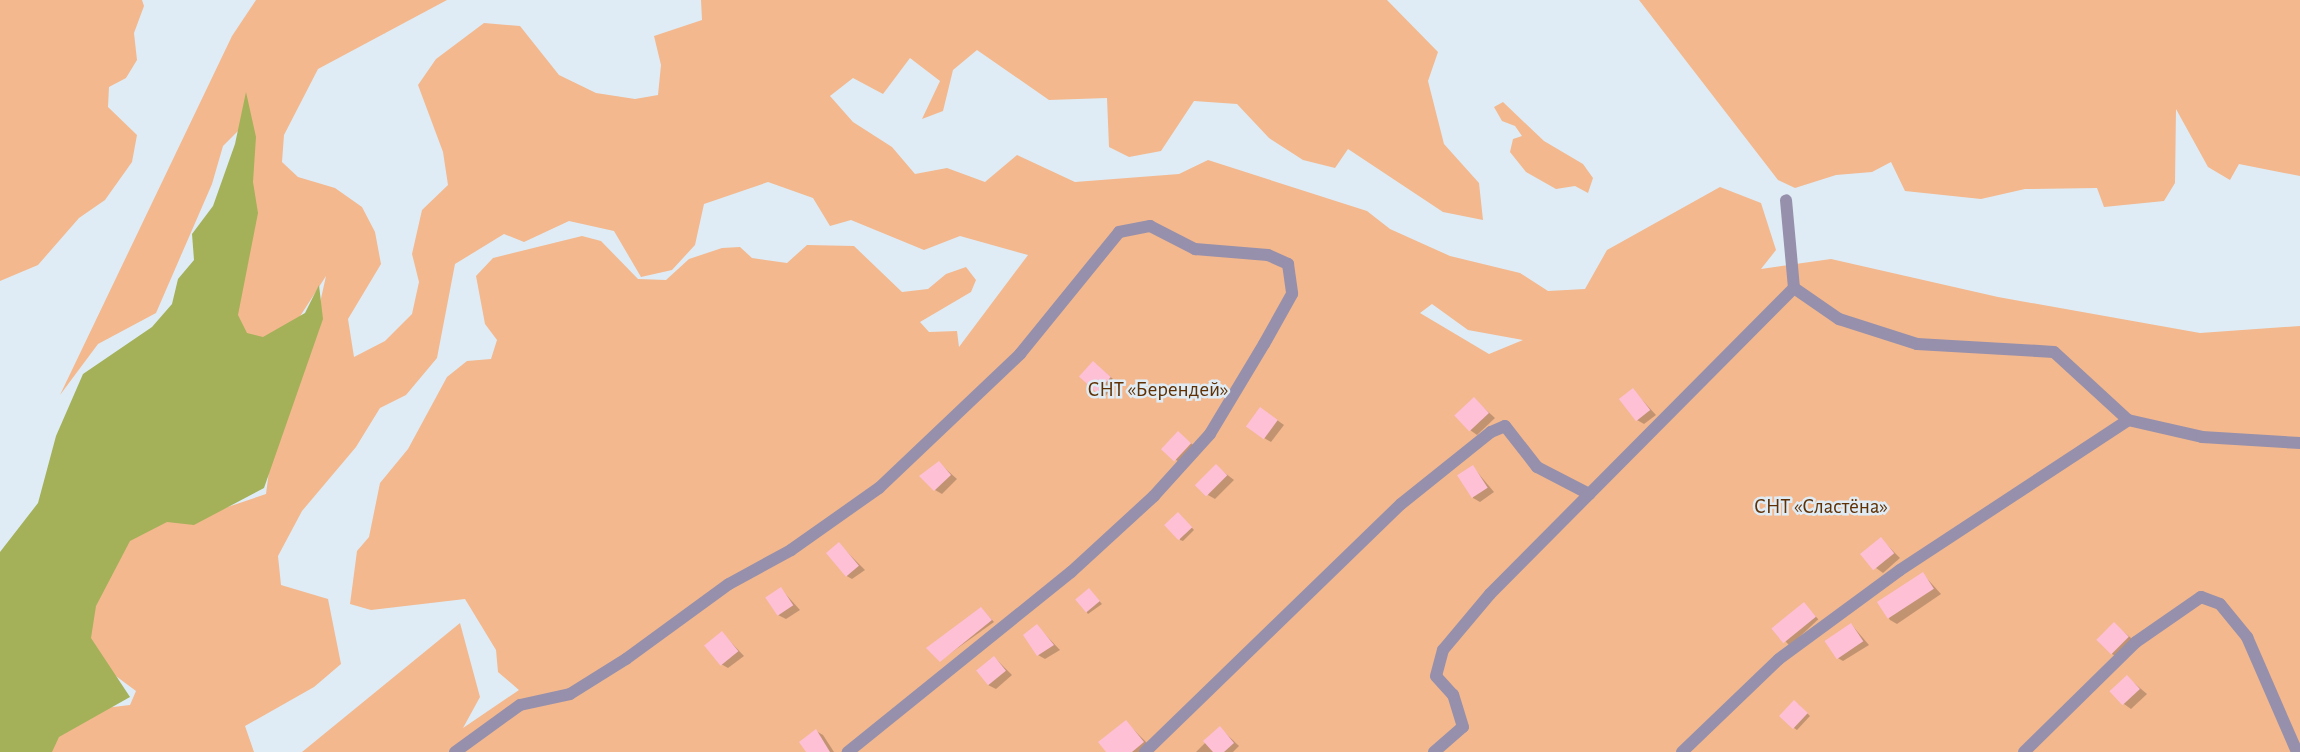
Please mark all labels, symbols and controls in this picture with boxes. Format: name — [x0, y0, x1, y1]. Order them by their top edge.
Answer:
park label: СНТ «Берендей» — [1088, 377, 1228, 403]
park label: СНТ «Сластёна» — [1754, 494, 1888, 520]

